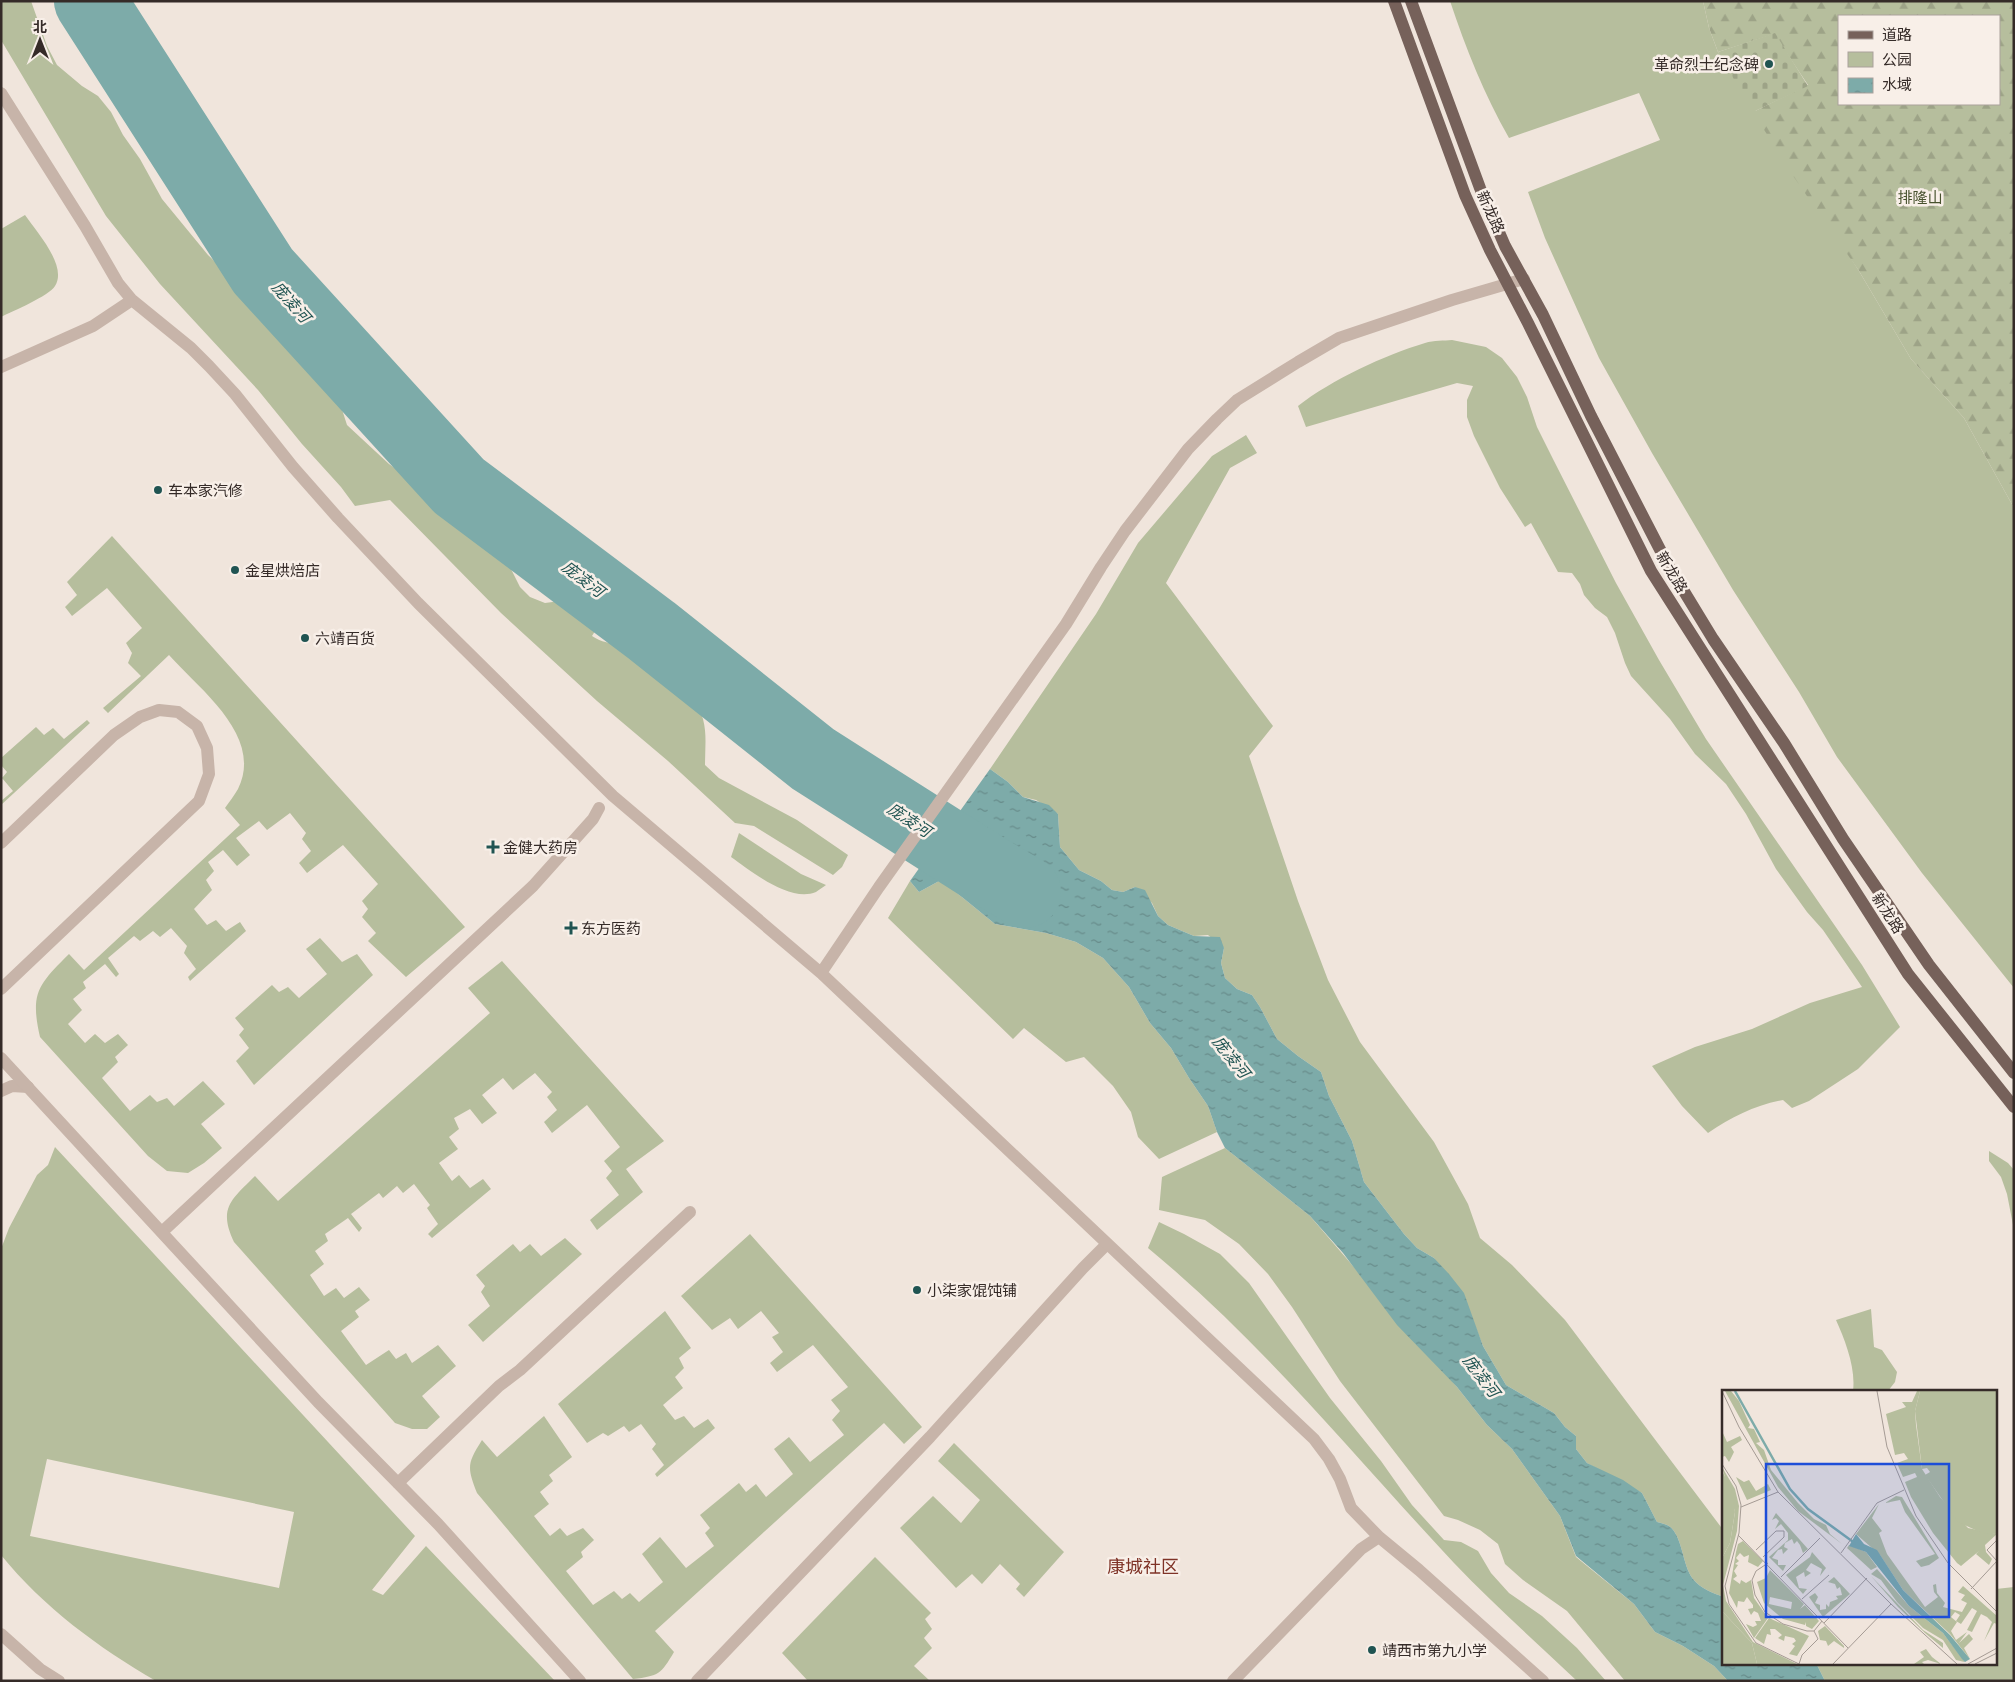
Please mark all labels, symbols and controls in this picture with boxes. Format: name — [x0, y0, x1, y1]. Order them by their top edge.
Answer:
north arrow — [15, 15, 65, 65]
legend — [1838, 15, 2000, 105]
text: 北 — [33, 19, 47, 35]
text: 道路 — [1882, 26, 1912, 43]
text: 公园 — [1882, 51, 1912, 68]
place label: 革命烈士纪念碑 — [1654, 56, 1759, 73]
marker: 革命烈士纪念碑 — [1763, 58, 1775, 70]
text: 水域 — [1882, 76, 1912, 93]
street label: 新龙路 — [1474, 188, 1508, 236]
park label: 排隆山 — [1897, 189, 1943, 206]
water label: 庞凌河 — [268, 278, 316, 328]
place label: 车本家汽修 — [168, 482, 243, 499]
marker: 车本家汽修 — [152, 484, 164, 496]
street label: 新龙路 — [1653, 548, 1691, 596]
water label: 庞凌河 — [558, 557, 610, 603]
place label: 金星烘焙店 — [245, 562, 320, 579]
marker: 金星烘焙店 — [229, 564, 241, 576]
place label: 六靖百货 — [315, 630, 375, 647]
marker: 六靖百货 — [299, 632, 311, 644]
water label: 庞凌河 — [884, 799, 937, 843]
place label: 金健大药房 — [503, 839, 578, 856]
marker: 金健大药房 — [487, 841, 499, 853]
street label: 新龙路 — [1869, 889, 1907, 937]
place label: 东方医药 — [581, 920, 641, 937]
marker: 东方医药 — [565, 922, 577, 934]
water label: 庞凌河 — [1209, 1032, 1255, 1084]
place label: 小柒家馄饨铺 — [927, 1282, 1017, 1299]
marker: 小柒家馄饨铺 — [911, 1284, 923, 1296]
water label: 庞凌河 — [1459, 1351, 1505, 1403]
inset map — [1722, 1390, 1998, 1664]
district label: 康城社区 — [1107, 1556, 1179, 1577]
place label: 靖西市第九小学 — [1382, 1642, 1487, 1659]
marker: 靖西市第九小学 — [1366, 1644, 1378, 1656]

